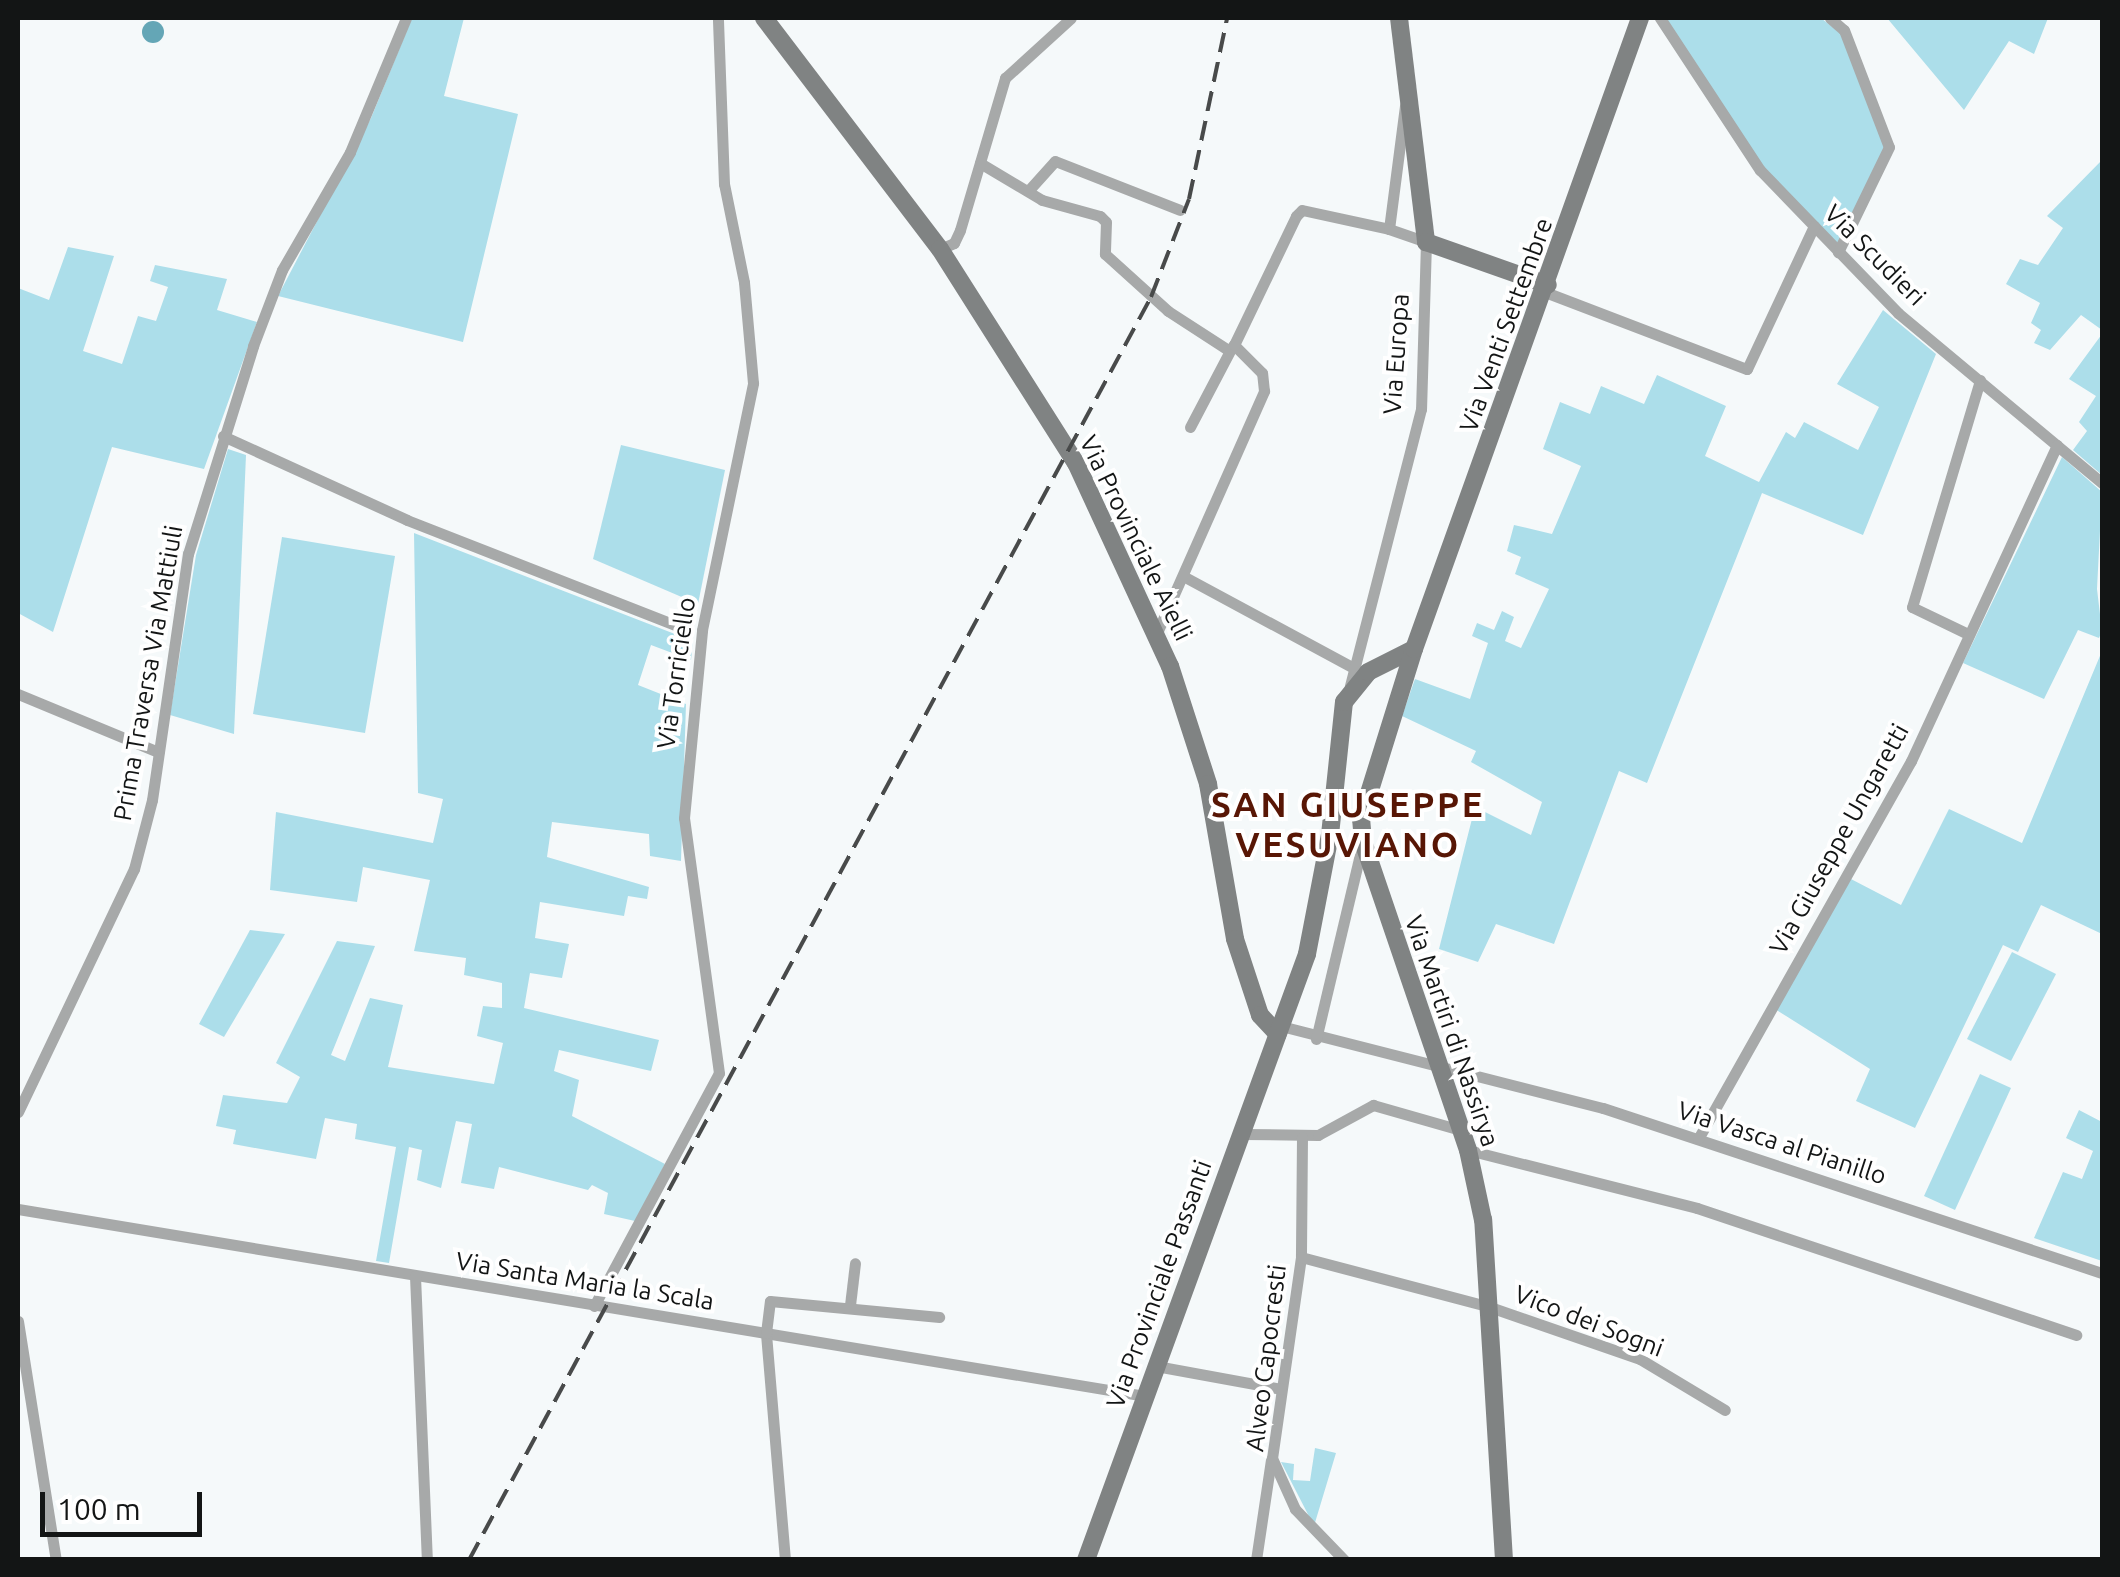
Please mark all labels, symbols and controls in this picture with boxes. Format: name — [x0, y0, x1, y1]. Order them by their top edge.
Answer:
street label: Via Scudieri — [1818, 198, 1932, 312]
street label: Via Venti Settembre — [1453, 214, 1559, 436]
street label: Via Europa — [1377, 293, 1415, 415]
street label: Via Provinciale Aielli — [1073, 430, 1199, 646]
street label: Prima Traversa Via Mattiuli — [107, 523, 189, 823]
street label: Via Torriciello — [651, 595, 701, 751]
street label: Via Giuseppe Ungaretti — [1763, 718, 1915, 960]
district label: SAN GIUSEPPE VESUVIANO — [1211, 783, 1485, 865]
street label: Via Martiri di Nassirya — [1398, 912, 1506, 1150]
street label: Via Vasca al Pianillo — [1674, 1095, 1890, 1191]
street label: Via Provinciale Passanti — [1100, 1156, 1218, 1412]
street label: Via Santa Maria la Scala — [454, 1246, 716, 1316]
street label: Alveo Capocresti — [1240, 1263, 1292, 1453]
street label: Vico dei Sogni — [1510, 1279, 1668, 1363]
scale bar — [45, 1472, 208, 1534]
text: 100 m — [57, 1492, 141, 1526]

